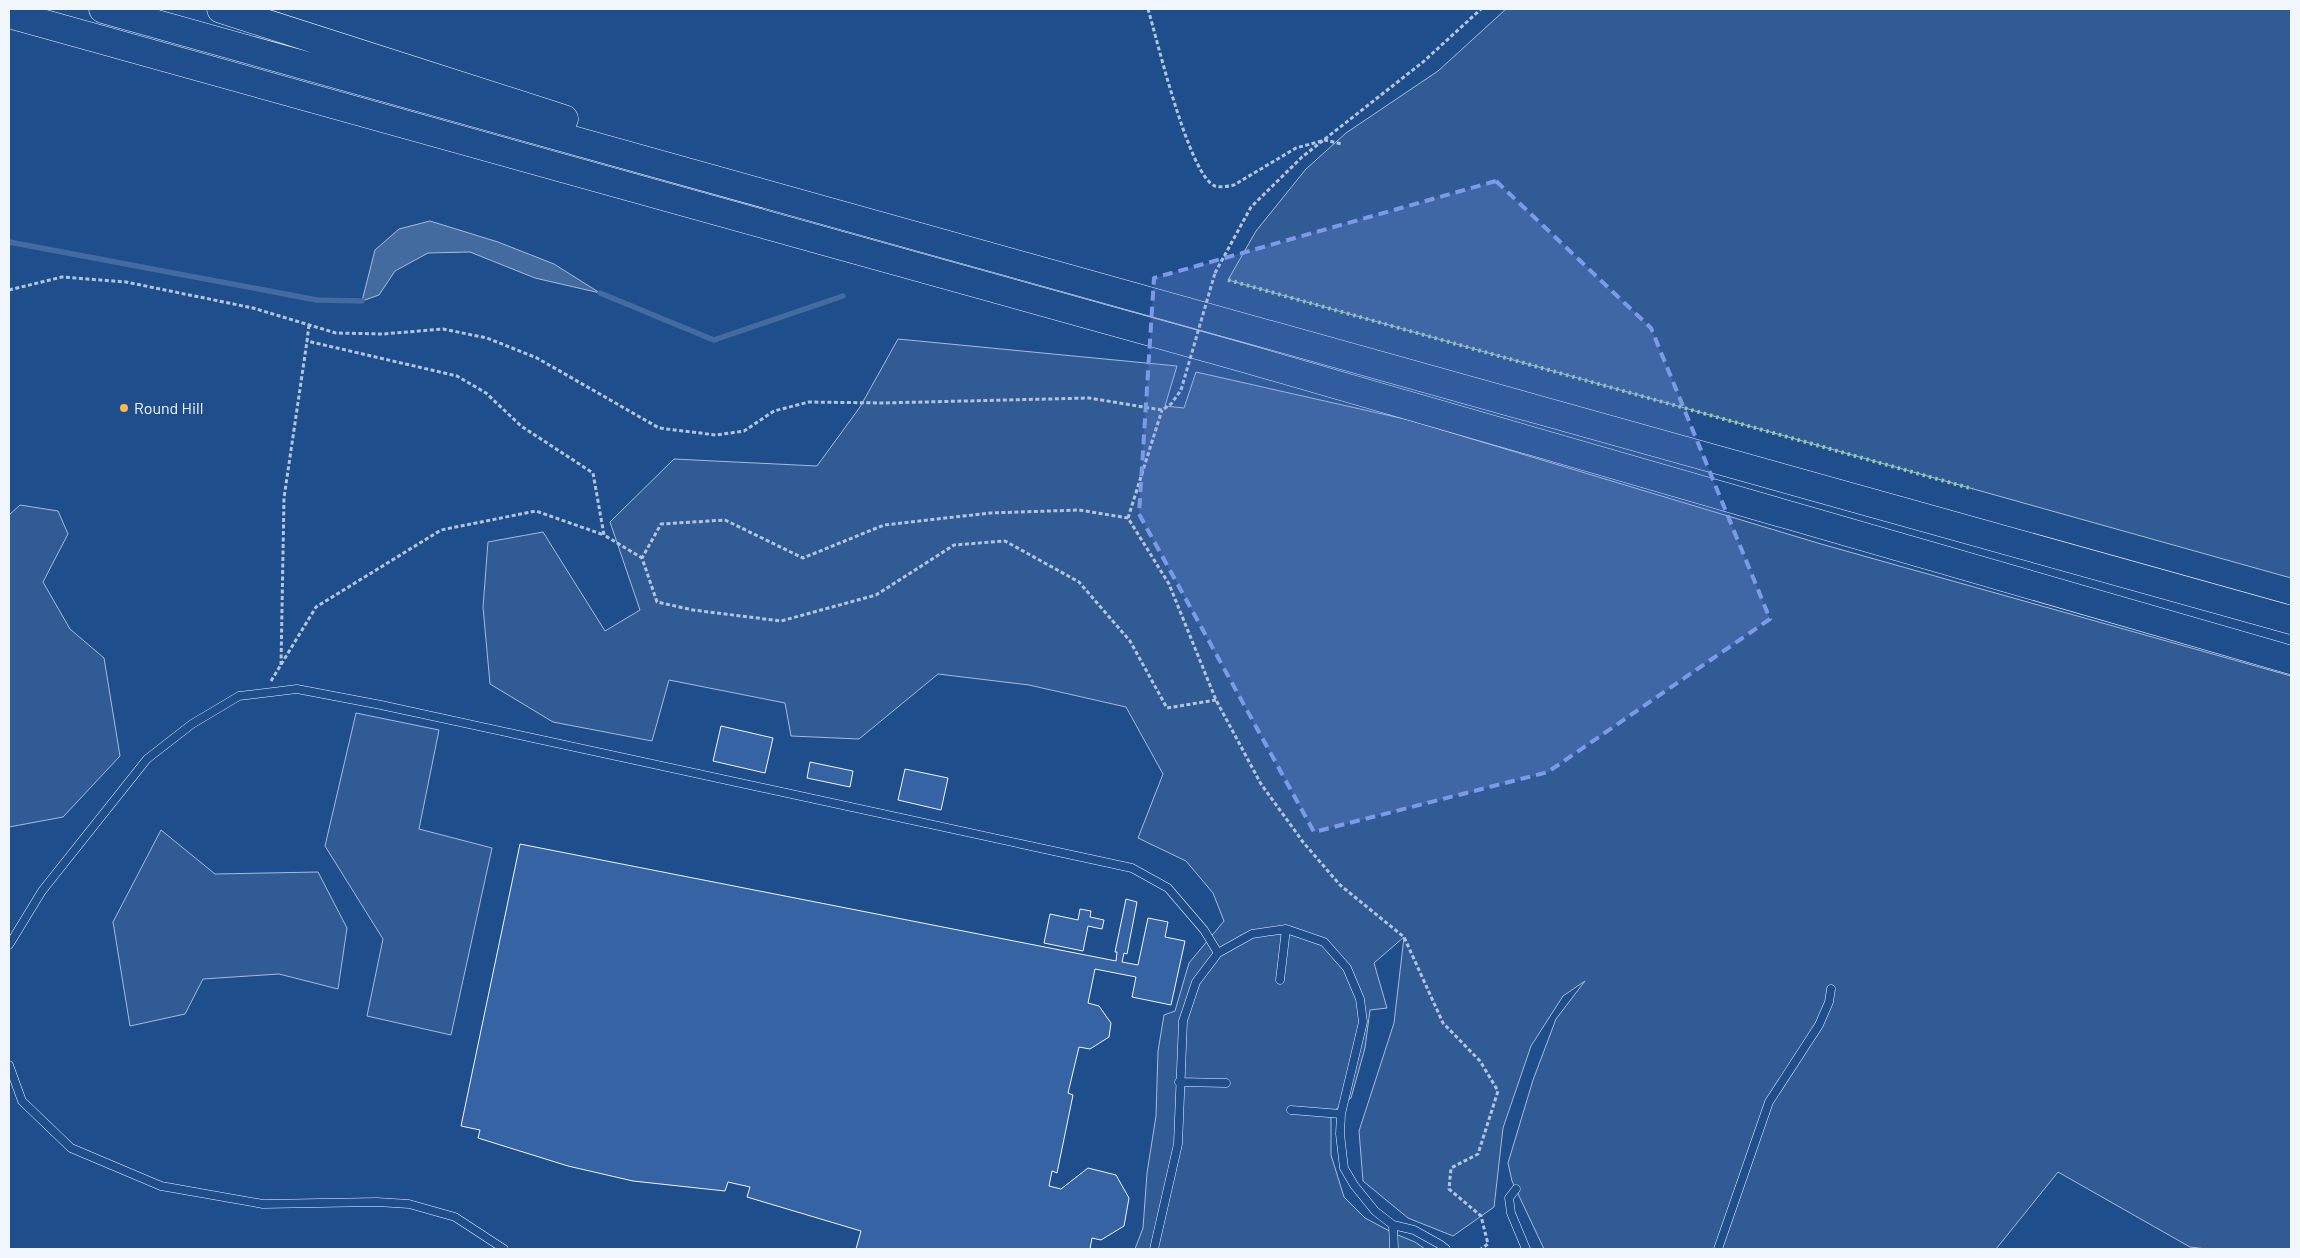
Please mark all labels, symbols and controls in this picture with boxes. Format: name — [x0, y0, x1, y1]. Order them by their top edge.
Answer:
place label: Round Hill — [134, 398, 203, 417]
marker: Round Hill — [118, 402, 130, 414]

